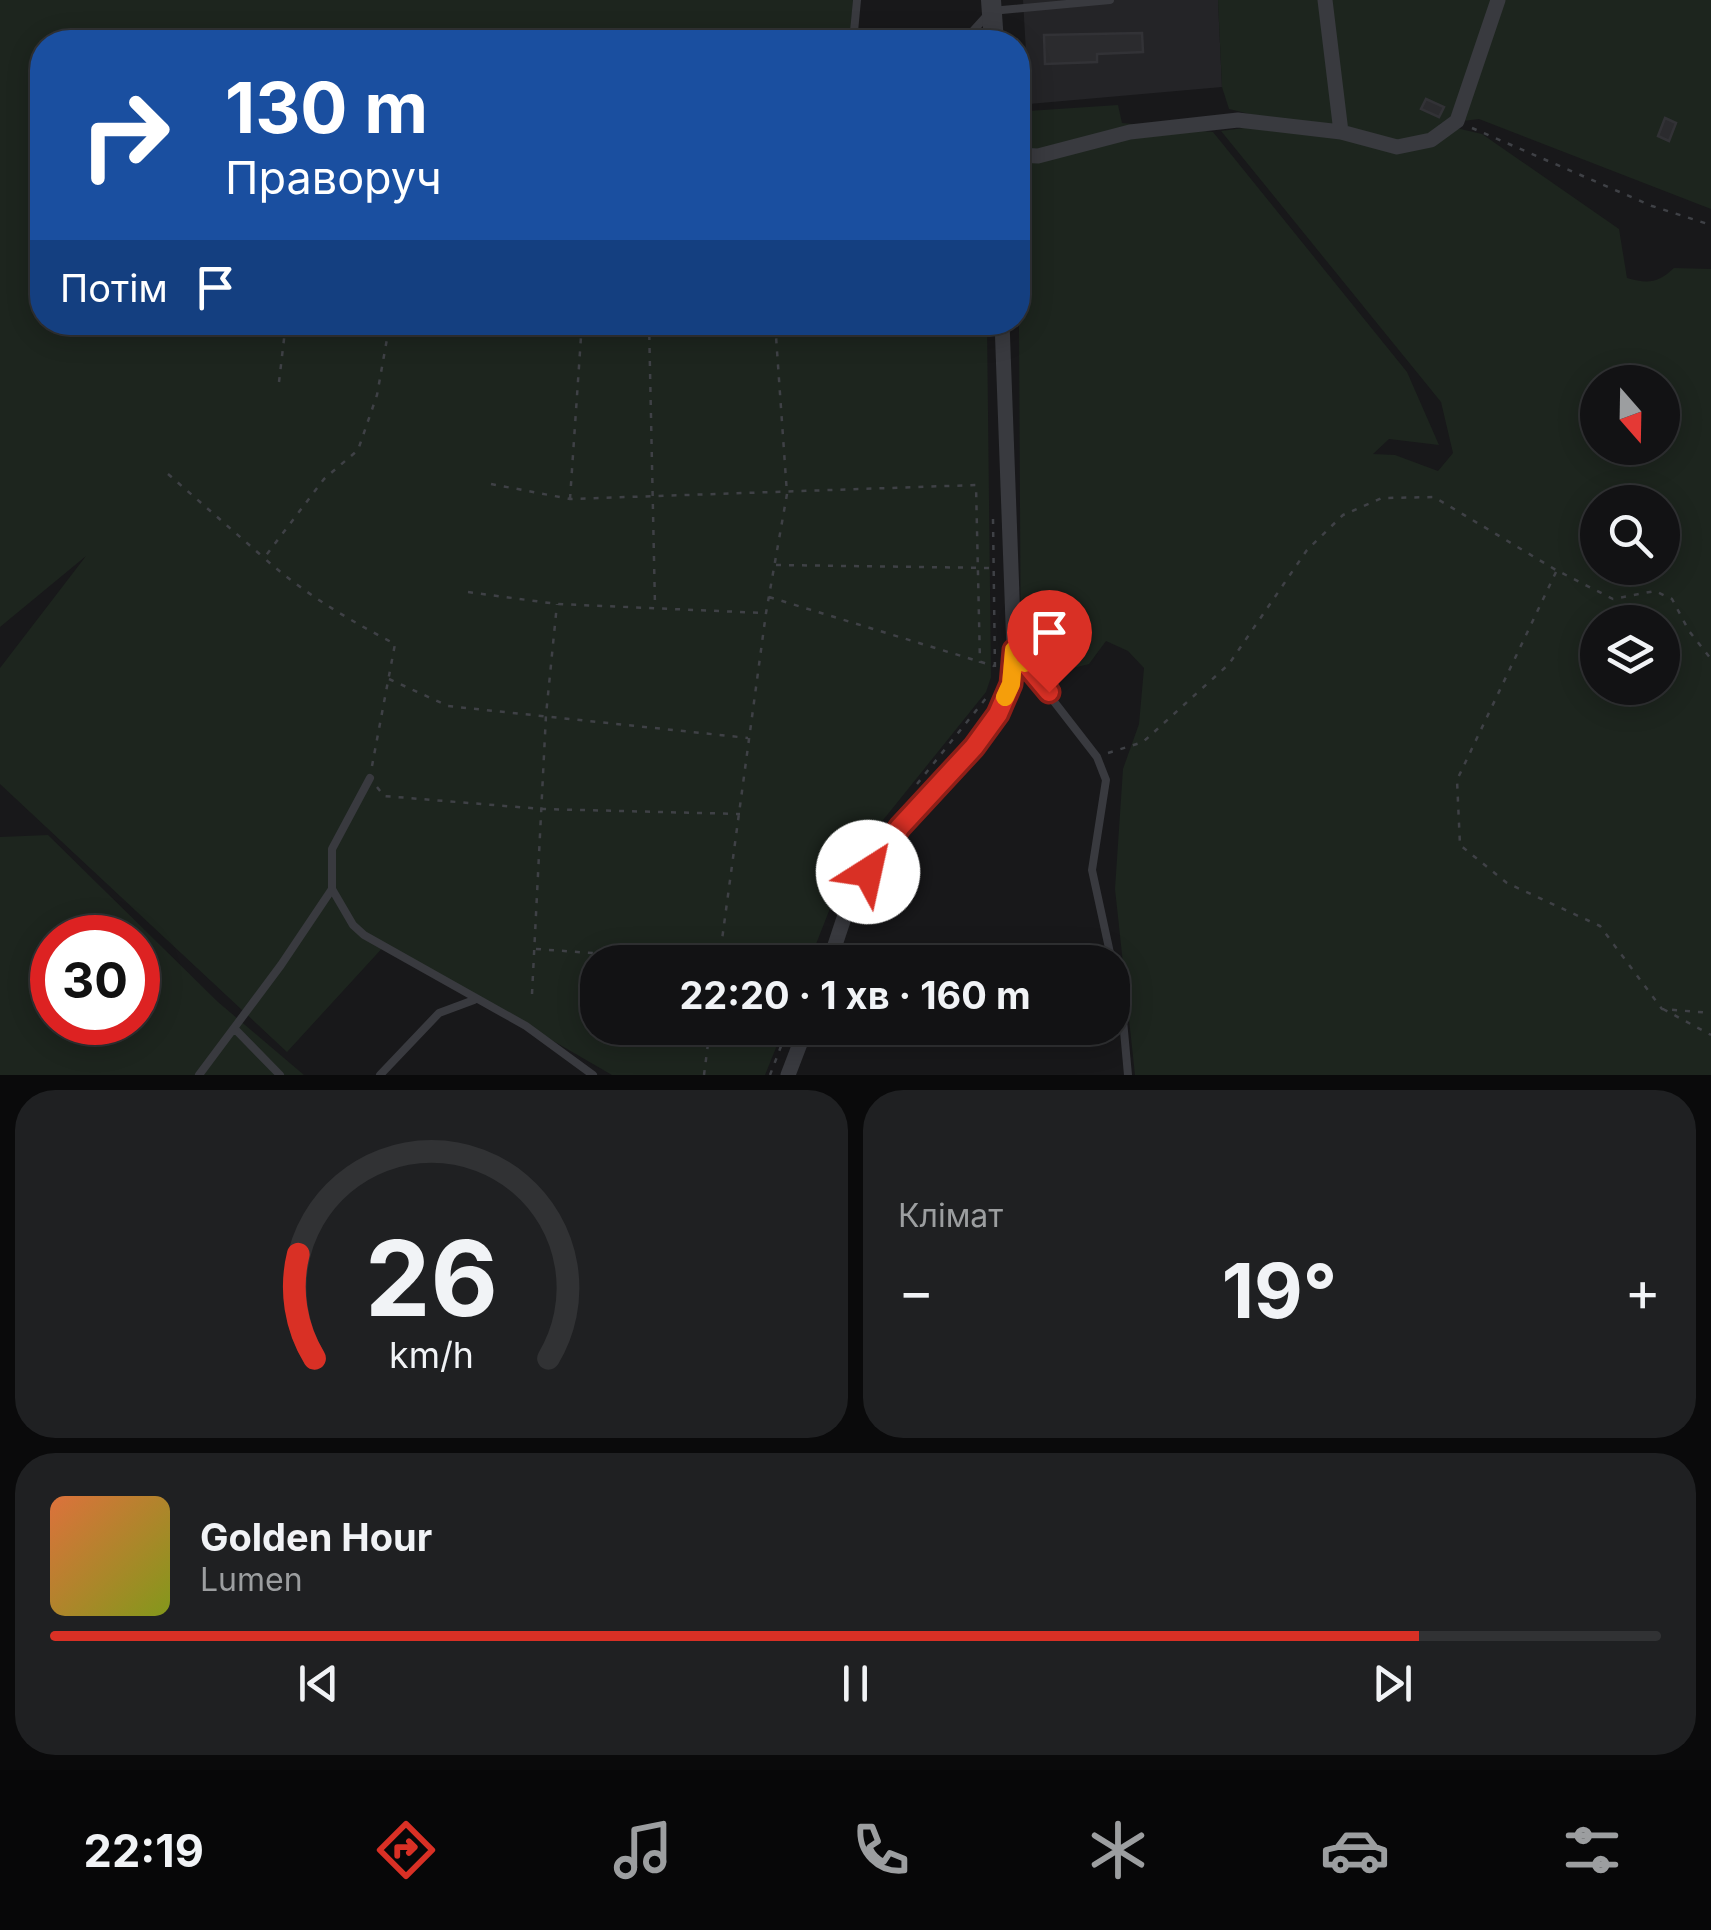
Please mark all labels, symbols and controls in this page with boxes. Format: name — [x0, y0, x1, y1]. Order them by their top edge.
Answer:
text: 130 m — [225, 65, 428, 150]
icon: right — [60, 70, 190, 200]
text: Праворуч — [225, 150, 442, 205]
icon: arrive — [188, 260, 243, 315]
text: Потім — [60, 265, 168, 311]
north arrow — [1580, 365, 1680, 465]
map controls — [1580, 365, 1680, 705]
button: search — [1580, 485, 1680, 585]
pin — [1007, 590, 1092, 693]
icon: arrive — [1022, 605, 1077, 660]
button: layers — [1580, 605, 1680, 705]
position arrow — [816, 820, 920, 924]
speed limit sign: 30 — [30, 915, 160, 1045]
text: 22:20 · 1 хв · 160 m — [679, 972, 1031, 1018]
text: Клімат — [898, 1196, 1003, 1235]
text: 26 — [365, 1215, 498, 1341]
text: 19° — [1222, 1245, 1337, 1336]
text: − — [898, 1258, 934, 1324]
text: + — [1625, 1258, 1661, 1324]
text: km/h — [389, 1333, 474, 1377]
text: Golden Hour — [200, 1514, 432, 1560]
text: Lumen — [200, 1560, 303, 1599]
icon: previous — [291, 1656, 346, 1711]
icon: pause — [828, 1656, 883, 1711]
icon: next — [1365, 1656, 1420, 1711]
icon: directions — [371, 1815, 441, 1885]
icon: music — [608, 1815, 678, 1885]
icon: phone — [846, 1815, 916, 1885]
icon: climate — [1083, 1815, 1153, 1885]
icon: car — [1320, 1815, 1390, 1885]
icon: filters — [1557, 1815, 1627, 1885]
text: 22:19 — [84, 1823, 204, 1878]

